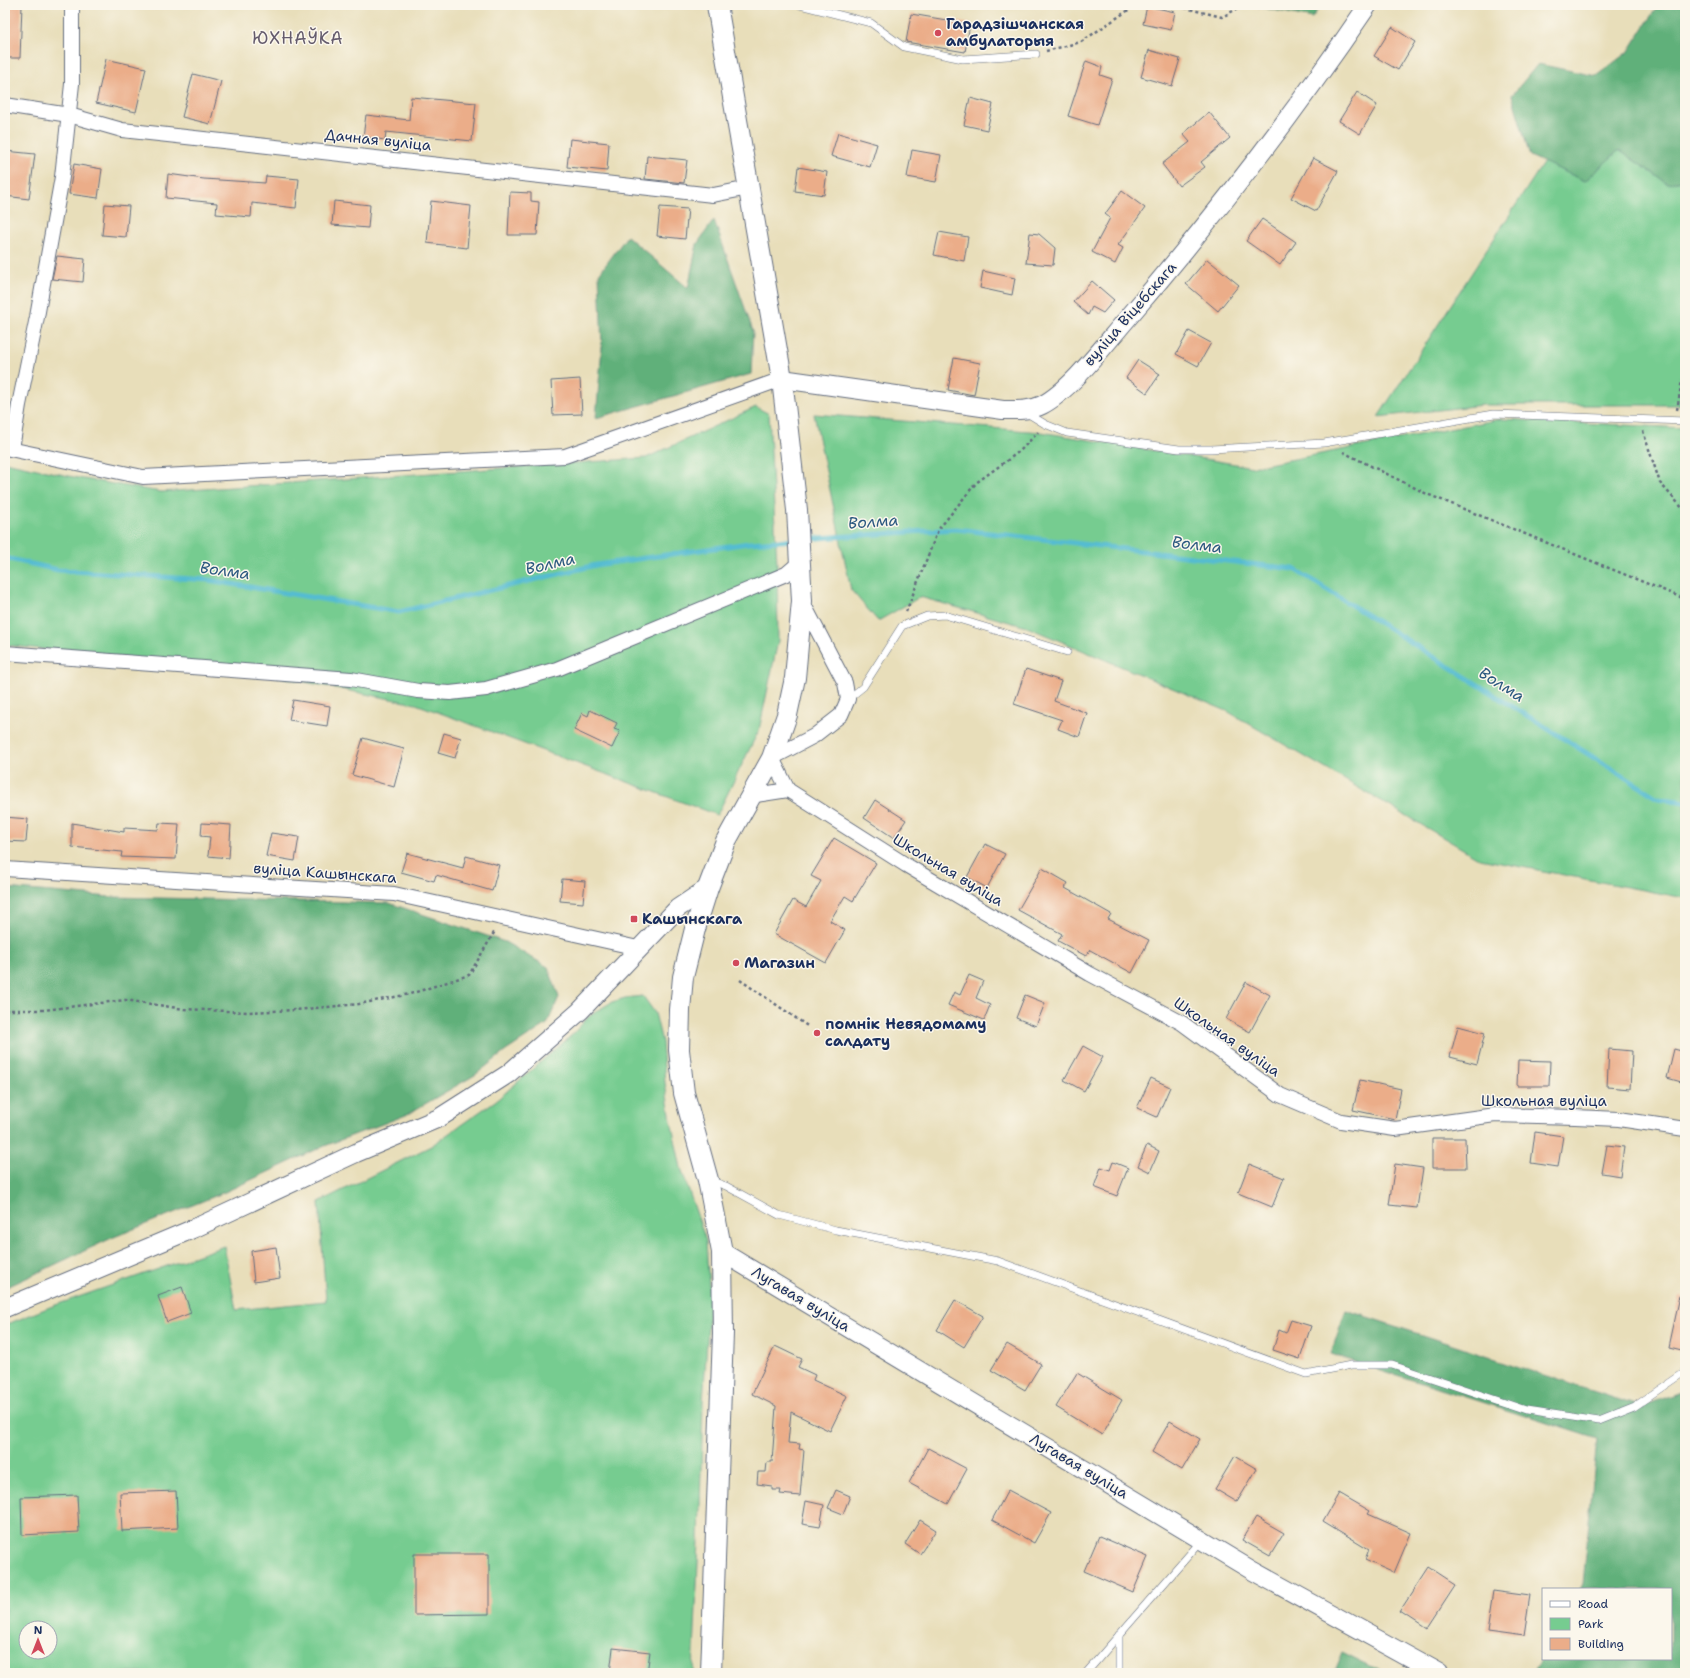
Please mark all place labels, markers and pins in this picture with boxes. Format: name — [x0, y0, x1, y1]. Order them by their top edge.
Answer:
place label: Гарадзішчанская амбулаторыя — [946, 14, 1084, 51]
marker: Гарадзішчанская амбулаторыя — [933, 28, 943, 38]
place label: Кашынскага — [642, 909, 743, 929]
marker: Кашынскага — [629, 914, 639, 924]
place label: Магазин — [744, 953, 815, 973]
marker: Магазин — [731, 958, 741, 968]
place label: помнік Невядомаму салдату — [825, 1014, 986, 1051]
marker: помнік Невядомаму салдату — [812, 1028, 822, 1038]

